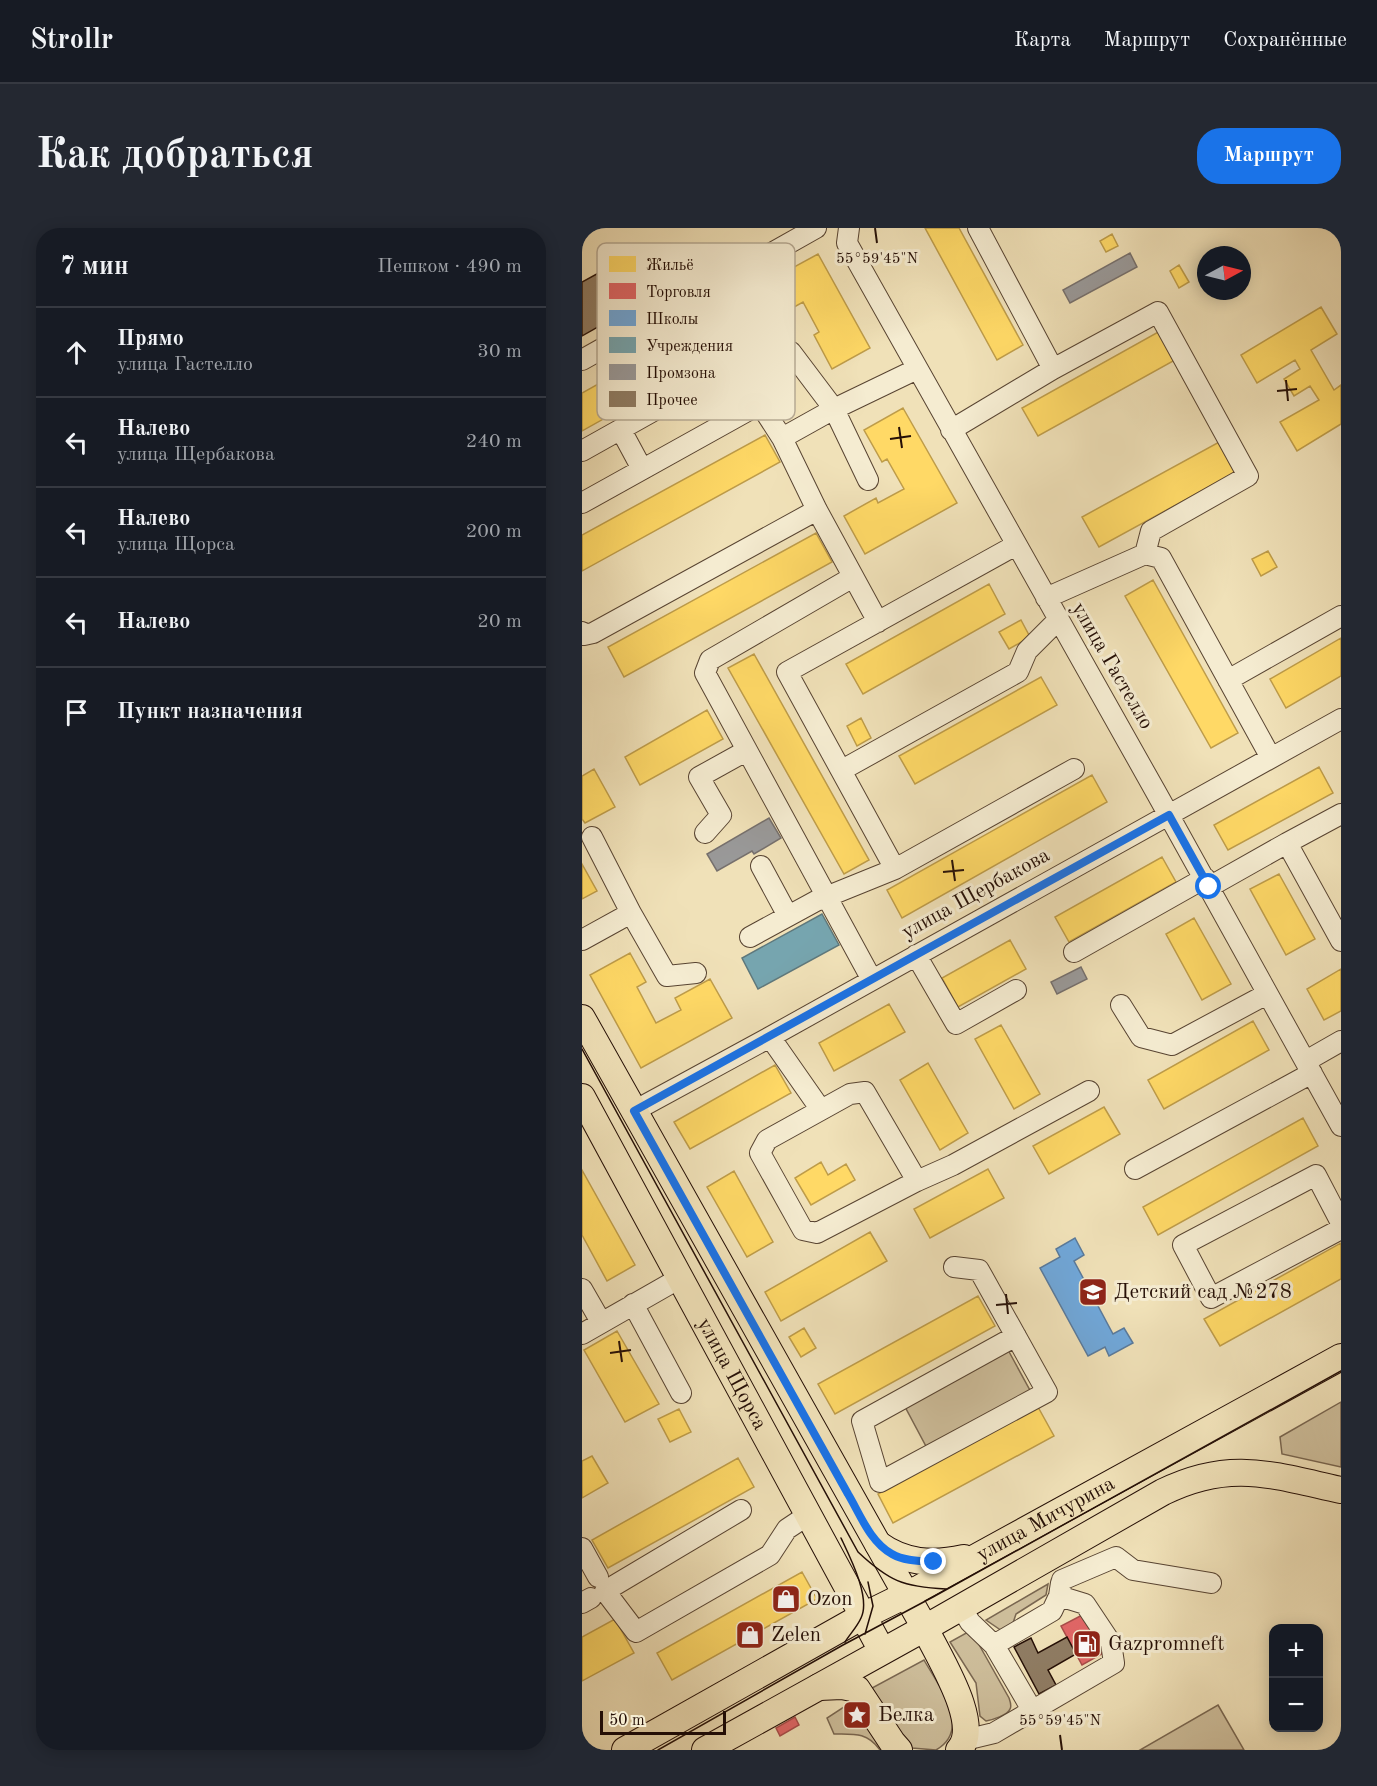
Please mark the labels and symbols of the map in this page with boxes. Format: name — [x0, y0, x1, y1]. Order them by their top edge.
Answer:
legend — [597, 243, 795, 420]
north arrow — [1197, 246, 1251, 300]
text: 55°59'45"N — [836, 252, 918, 267]
text: Жильё — [646, 258, 694, 274]
text: Торговля — [646, 285, 711, 301]
text: Школы — [646, 312, 698, 328]
text: Учреждения — [646, 339, 733, 355]
text: Промзона — [646, 366, 716, 382]
text: Прочее — [646, 393, 698, 409]
street label: улица Гастелло — [1067, 599, 1157, 733]
street label: улица Щербакова — [898, 845, 1054, 943]
route start — [1195, 873, 1221, 899]
school or university icon: Детский сад №278 — [1077, 1276, 1109, 1308]
place label: Детский сад №278 — [1114, 1282, 1292, 1303]
street label: улица Щорса — [693, 1315, 771, 1433]
street label: улица Мичурина — [973, 1473, 1118, 1565]
route end — [920, 1548, 946, 1574]
shop icon: Ozon — [770, 1583, 802, 1615]
place label: Ozon — [807, 1589, 853, 1610]
shop icon: Zelen — [734, 1619, 766, 1651]
place label: Zelen — [771, 1625, 821, 1646]
fuel station icon: Gazpromneft — [1071, 1628, 1103, 1660]
place label: Gazpromneft — [1108, 1634, 1225, 1655]
place icon: Белка — [841, 1699, 873, 1731]
place label: Белка — [878, 1705, 934, 1726]
scale bar — [600, 1708, 726, 1736]
text: 55°59'45"N — [1019, 1714, 1101, 1729]

